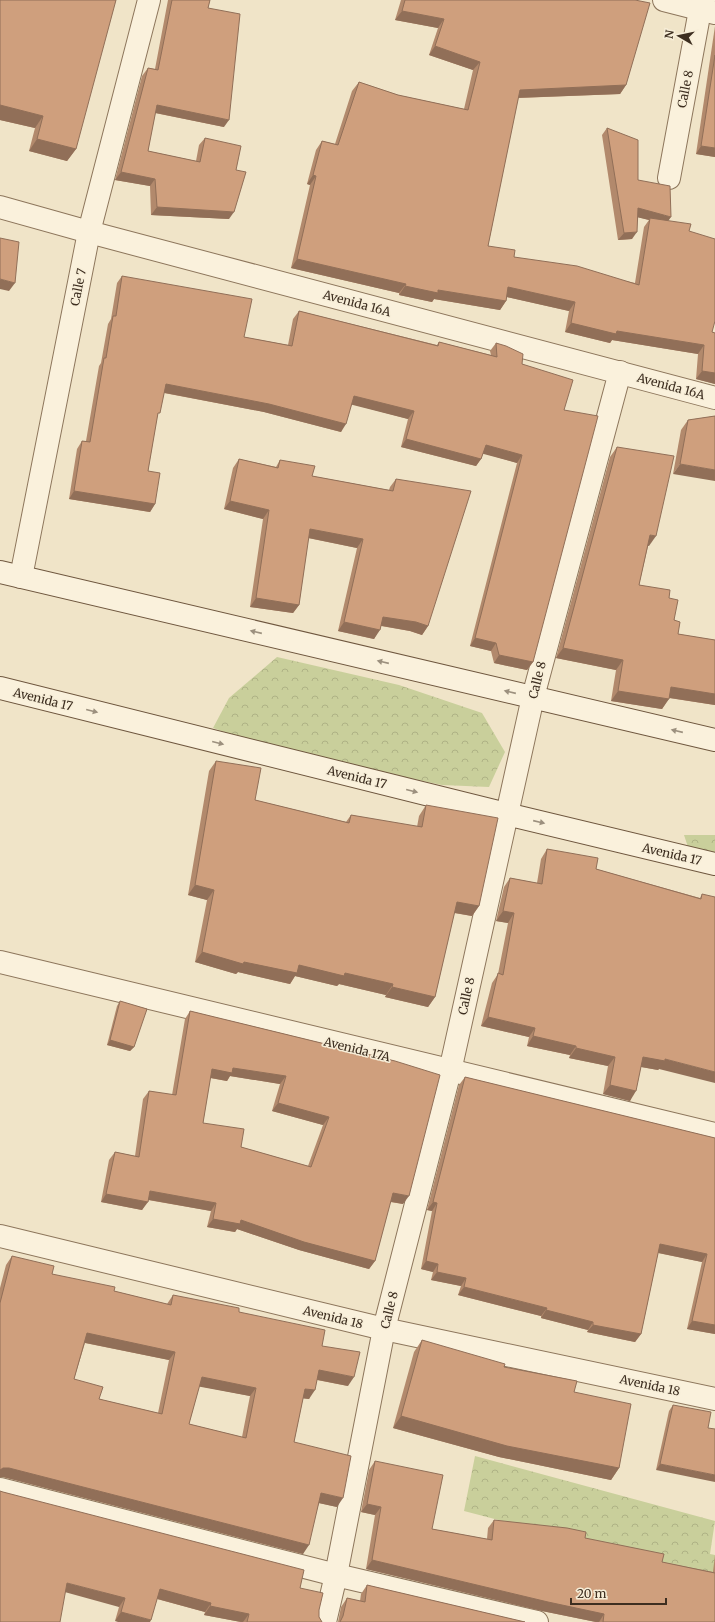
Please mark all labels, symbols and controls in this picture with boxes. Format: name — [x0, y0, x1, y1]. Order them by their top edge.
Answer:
north arrow — [659, 16, 699, 56]
text: N — [662, 29, 677, 40]
street label: Calle 8 — [674, 69, 696, 109]
street label: Calle 7 — [67, 267, 89, 307]
street label: Avenida 16A — [320, 286, 393, 319]
street label: Avenida 16A — [634, 369, 707, 402]
one-way arrow — [250, 629, 263, 635]
one-way arrow — [377, 658, 389, 664]
street label: Calle 8 — [525, 660, 549, 700]
street label: Avenida 17 — [11, 684, 74, 714]
one-way arrow — [503, 688, 516, 694]
one-way arrow — [86, 709, 98, 715]
one-way arrow — [671, 727, 683, 733]
one-way arrow — [212, 740, 225, 746]
street label: Avenida 17 — [325, 762, 388, 792]
one-way arrow — [407, 788, 419, 794]
one-way arrow — [533, 819, 545, 825]
street label: Avenida 17 — [640, 840, 703, 868]
street label: Calle 8 — [455, 976, 477, 1016]
street label: Avenida 17A — [321, 1033, 392, 1065]
street label: Calle 8 — [377, 1290, 401, 1330]
street label: Avenida 18 — [300, 1302, 365, 1332]
street label: Avenida 18 — [617, 1371, 682, 1399]
scale bar — [571, 1580, 666, 1606]
text: 20 m — [577, 1586, 606, 1601]

